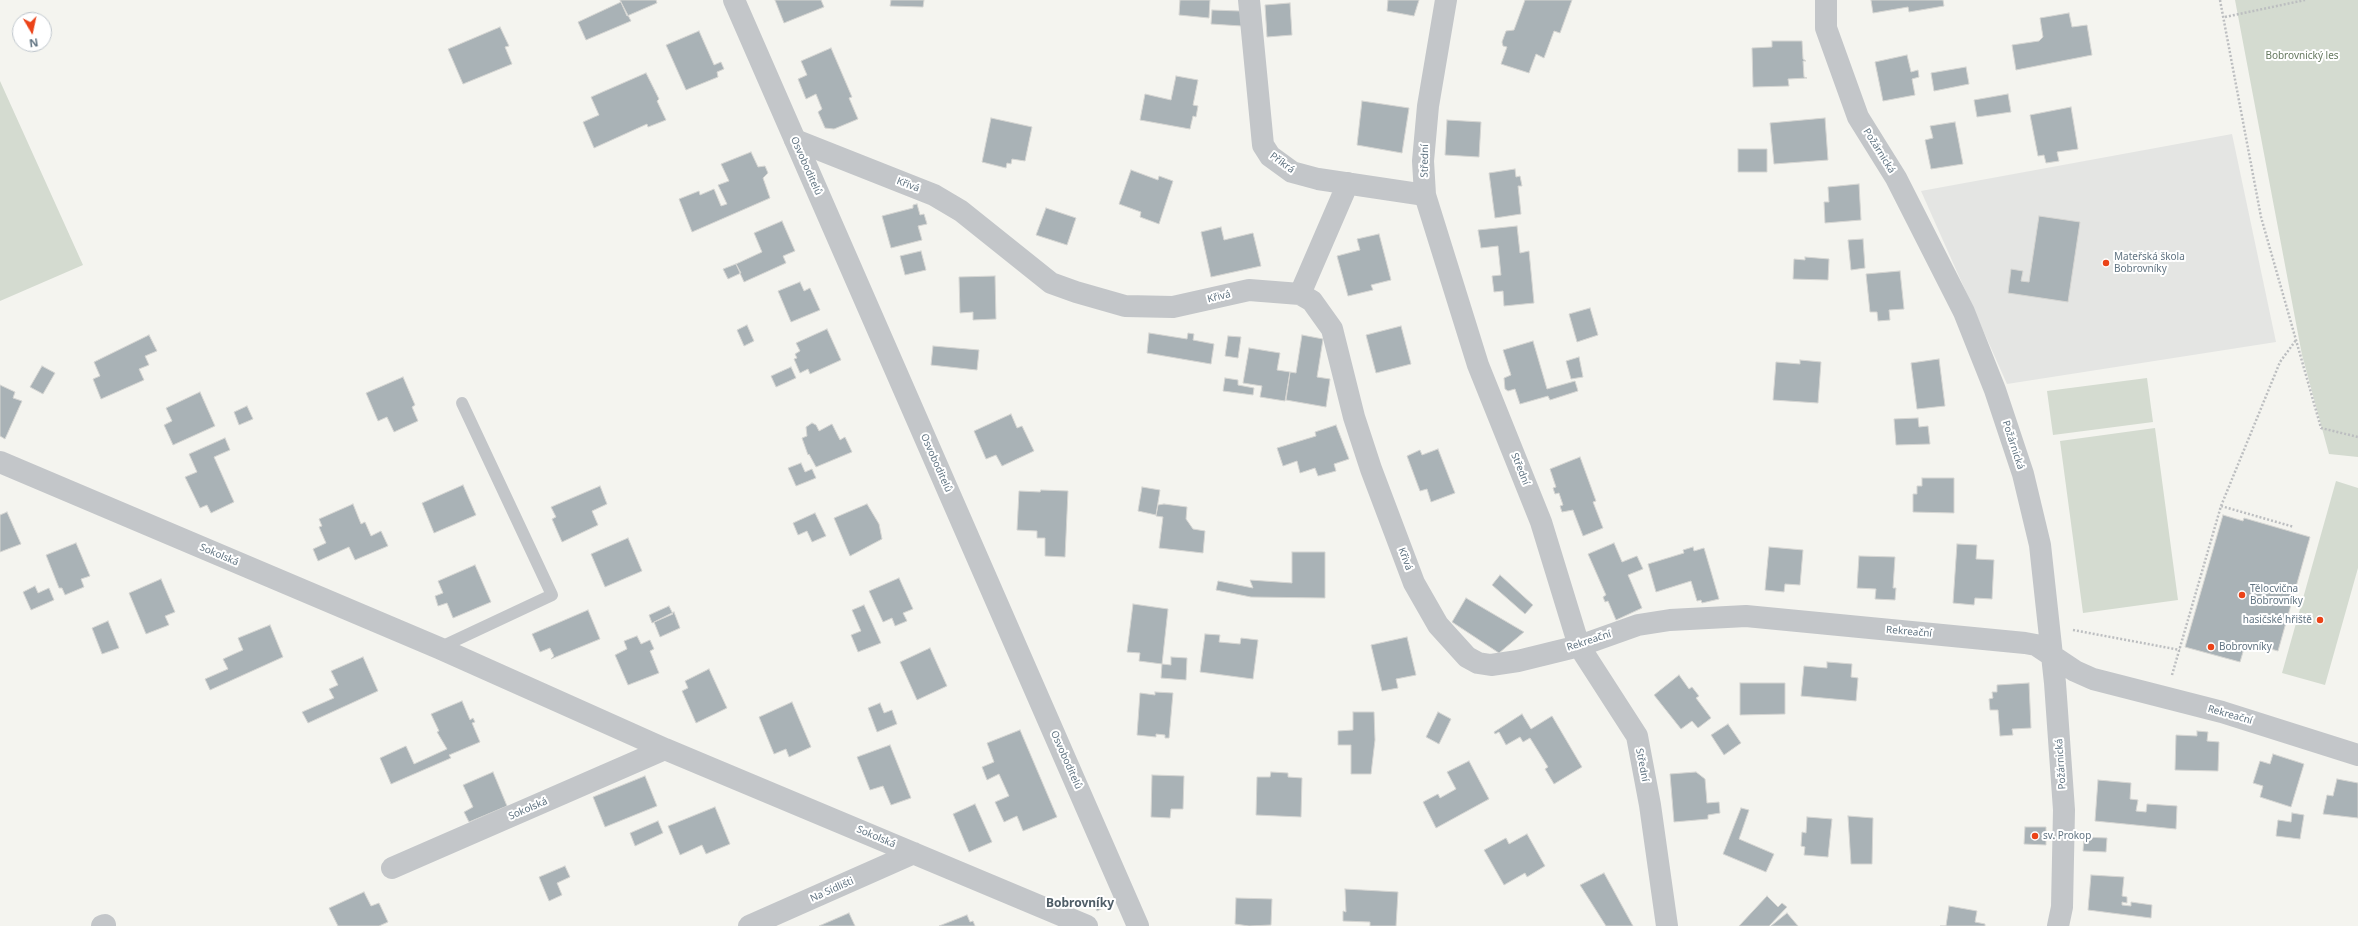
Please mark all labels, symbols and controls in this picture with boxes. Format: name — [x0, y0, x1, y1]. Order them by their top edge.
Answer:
north arrow — [12, 12, 52, 52]
text: N — [28, 35, 39, 51]
park label: Bobrovnický les — [2265, 50, 2339, 62]
street label: Požárnická — [1860, 126, 1898, 176]
street label: Osvoboditelů — [788, 135, 824, 197]
street label: Střední — [1419, 144, 1431, 178]
street label: Příkrá — [1267, 150, 1297, 176]
street label: Křivá — [895, 175, 921, 195]
place label: Mateřská škola Bobrovníky — [2114, 251, 2185, 274]
marker: Mateřská škola Bobrovníky — [2101, 258, 2111, 268]
street label: Křivá — [1206, 288, 1232, 306]
street label: Požárnická — [1999, 419, 2027, 471]
street label: Osvoboditelů — [918, 432, 954, 494]
street label: Střední — [1508, 451, 1532, 487]
street label: Sokolská — [198, 541, 240, 569]
street label: Křivá — [1395, 546, 1415, 572]
place label: Tělocvična Bobrovníky — [2250, 583, 2303, 606]
marker: Tělocvična Bobrovníky — [2237, 590, 2247, 600]
place label: hasičské hřiště — [2243, 614, 2312, 626]
marker: hasičské hřiště — [2315, 615, 2325, 625]
street label: Rekreační — [1886, 624, 1932, 640]
street label: Rekreační — [1565, 628, 1613, 654]
place label: Bobrovníky — [2219, 641, 2272, 653]
marker: Bobrovníky — [2206, 642, 2216, 652]
street label: Rekreační — [2206, 703, 2254, 727]
street label: Osvoboditelů — [1048, 729, 1084, 791]
street label: Požárnická — [2053, 738, 2069, 790]
street label: Střední — [1633, 747, 1651, 783]
street label: Sokolská — [507, 795, 549, 823]
street label: Sokolská — [855, 823, 897, 851]
place label: sv. Prokop — [2043, 830, 2091, 842]
marker: sv. Prokop — [2030, 831, 2040, 841]
street label: Na Sídlišti — [808, 875, 856, 905]
district label: Bobrovníky — [1046, 897, 1114, 911]

